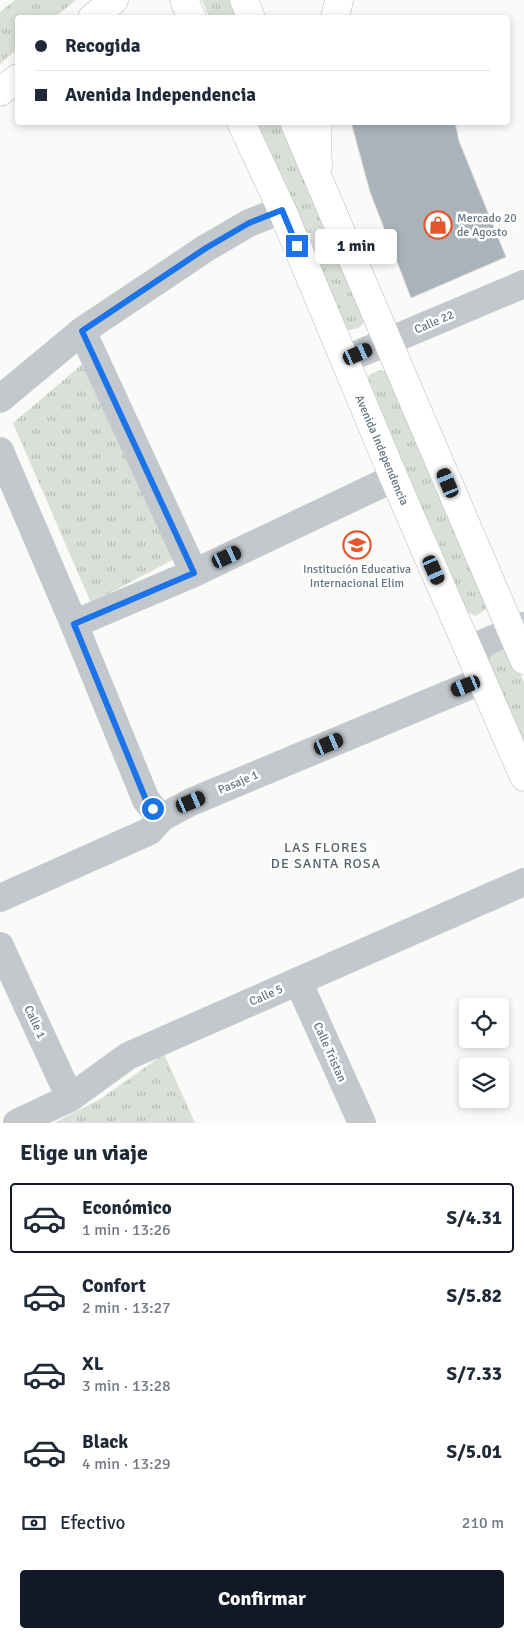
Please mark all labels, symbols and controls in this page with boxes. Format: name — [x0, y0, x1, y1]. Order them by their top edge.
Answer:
text: Recogida — [65, 34, 140, 58]
text: Avenida Independencia — [65, 83, 256, 107]
shop icon: Mercado 20 de Agosto — [423, 210, 453, 240]
place label: Mercado 20 de Agosto — [457, 211, 517, 240]
callout: 1 min — [314, 228, 397, 264]
route end — [286, 235, 308, 257]
text: 1 min — [337, 236, 375, 256]
street label: Calle 22 — [412, 307, 456, 338]
car — [341, 341, 374, 367]
street label: Avenida Independencia — [351, 393, 412, 508]
car — [435, 466, 460, 500]
school or university icon: Institución Educativa Internacional Elim — [342, 530, 372, 560]
car — [210, 544, 243, 570]
car — [421, 553, 446, 587]
place label: Institución Educativa Internacional Elim — [303, 562, 411, 591]
car — [449, 673, 482, 699]
car — [312, 731, 345, 757]
street label: Pasaje 1 — [216, 767, 261, 798]
car — [174, 789, 207, 815]
route start — [142, 798, 164, 820]
district label: LAS FLORES DE SANTA ROSA — [271, 839, 381, 872]
street label: Calle 5 — [247, 981, 285, 1009]
map controls — [459, 998, 509, 1108]
button: locate — [459, 998, 509, 1048]
street label: Calle 1 — [20, 1003, 49, 1041]
street label: Calle Tristan — [310, 1020, 349, 1084]
button: layers — [459, 1058, 509, 1108]
text: Elige un viaje — [20, 1139, 148, 1166]
icon: car — [22, 1196, 67, 1241]
text: Económico — [82, 1196, 172, 1220]
text: S/4.31 — [447, 1206, 502, 1230]
text: 1 min · 13:26 — [82, 1220, 171, 1240]
icon: car — [22, 1274, 67, 1319]
text: Confort — [82, 1274, 146, 1298]
text: S/5.82 — [447, 1284, 502, 1308]
text: 2 min · 13:27 — [82, 1298, 171, 1318]
icon: car — [22, 1352, 67, 1397]
text: XL — [82, 1352, 104, 1376]
text: S/7.33 — [447, 1362, 502, 1386]
text: 3 min · 13:28 — [82, 1376, 171, 1396]
icon: car — [22, 1430, 67, 1475]
text: Black — [82, 1430, 128, 1454]
text: S/5.01 — [447, 1440, 502, 1464]
text: 4 min · 13:29 — [82, 1454, 171, 1474]
icon: cash — [20, 1509, 48, 1537]
text: Efectivo — [60, 1511, 125, 1535]
text: 210 m — [462, 1513, 504, 1533]
button: Confirmar — [20, 1570, 504, 1628]

